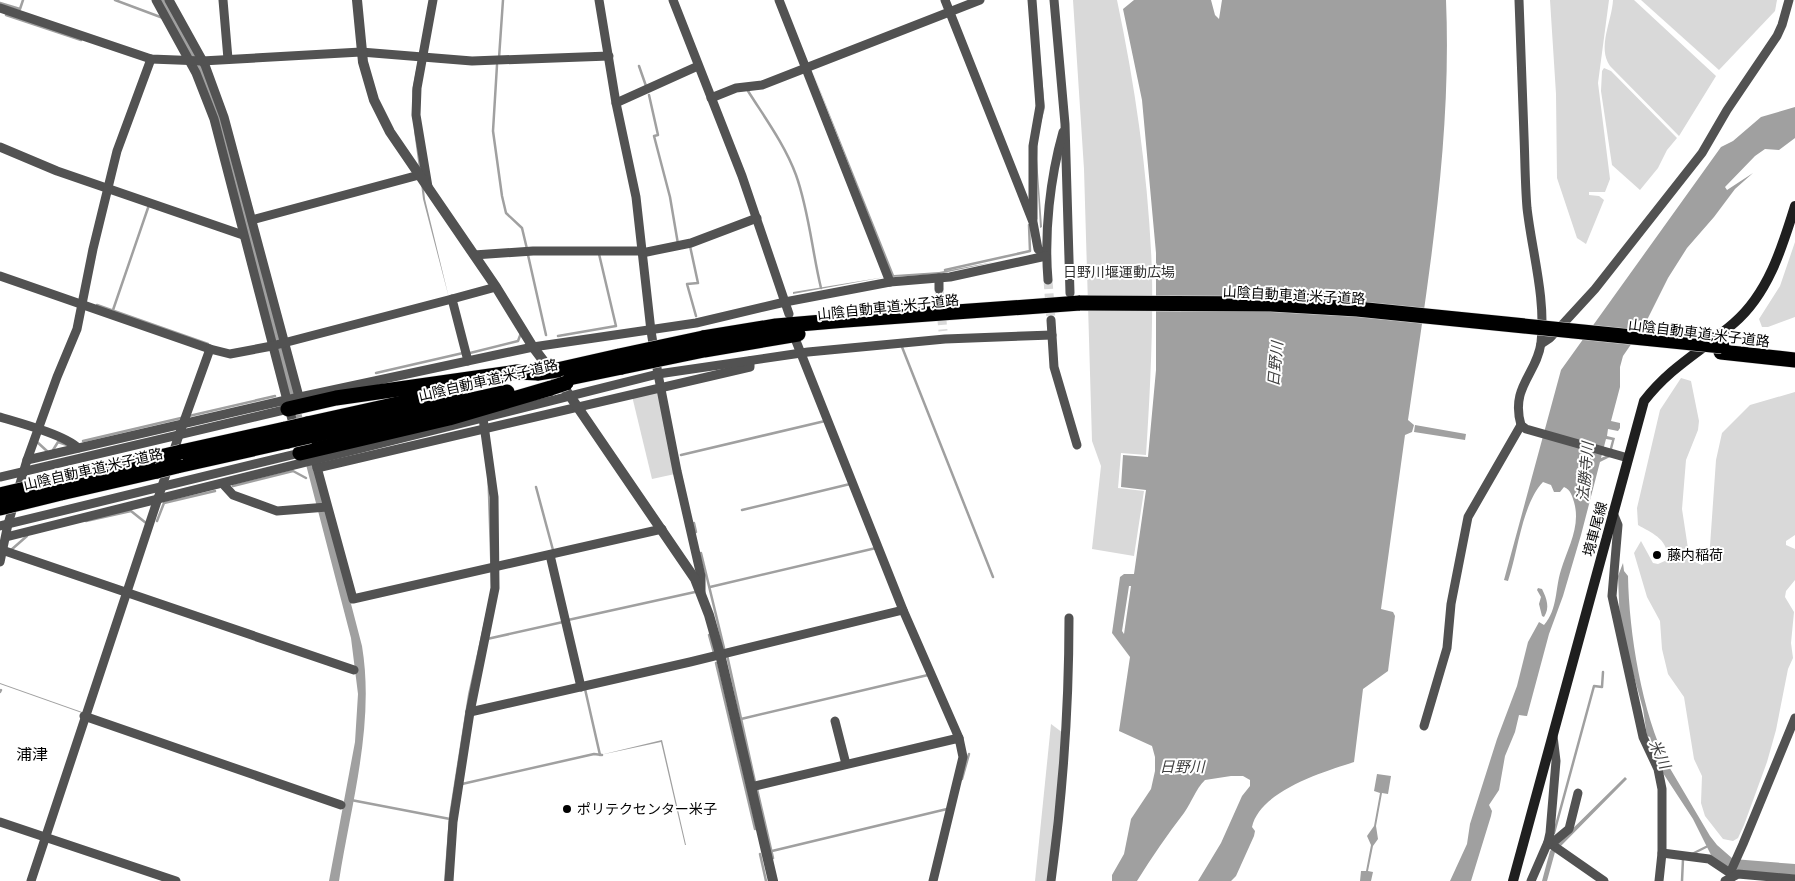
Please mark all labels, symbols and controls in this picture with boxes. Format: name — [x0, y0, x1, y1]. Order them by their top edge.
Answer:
park label: 日野川堰運動広場 — [1063, 264, 1175, 280]
street label: 山陰自動車道;米子道路 — [1222, 283, 1366, 307]
street label: 山陰自動車道;米子道路 — [816, 292, 960, 322]
street label: 山陰自動車道;米子道路 — [1627, 316, 1771, 350]
water label: 日野川 — [1265, 339, 1286, 387]
street label: 山陰自動車道;米子道路 — [417, 356, 559, 404]
water label: 法勝寺川 — [1574, 439, 1596, 503]
street label: 山陰自動車道;米子道路 — [22, 445, 164, 493]
street label: 境車尾線 — [1580, 500, 1610, 558]
place label: 藤内稲荷 — [1667, 547, 1723, 563]
marker: 藤内稲荷 — [1651, 549, 1663, 561]
water label: 米川 — [1646, 737, 1675, 773]
district label: 浦津 — [16, 745, 48, 763]
water label: 日野川 — [1159, 758, 1206, 775]
place label: ポリテクセンター米子 — [577, 801, 717, 817]
marker: ポリテクセンター米子 — [561, 803, 573, 815]

